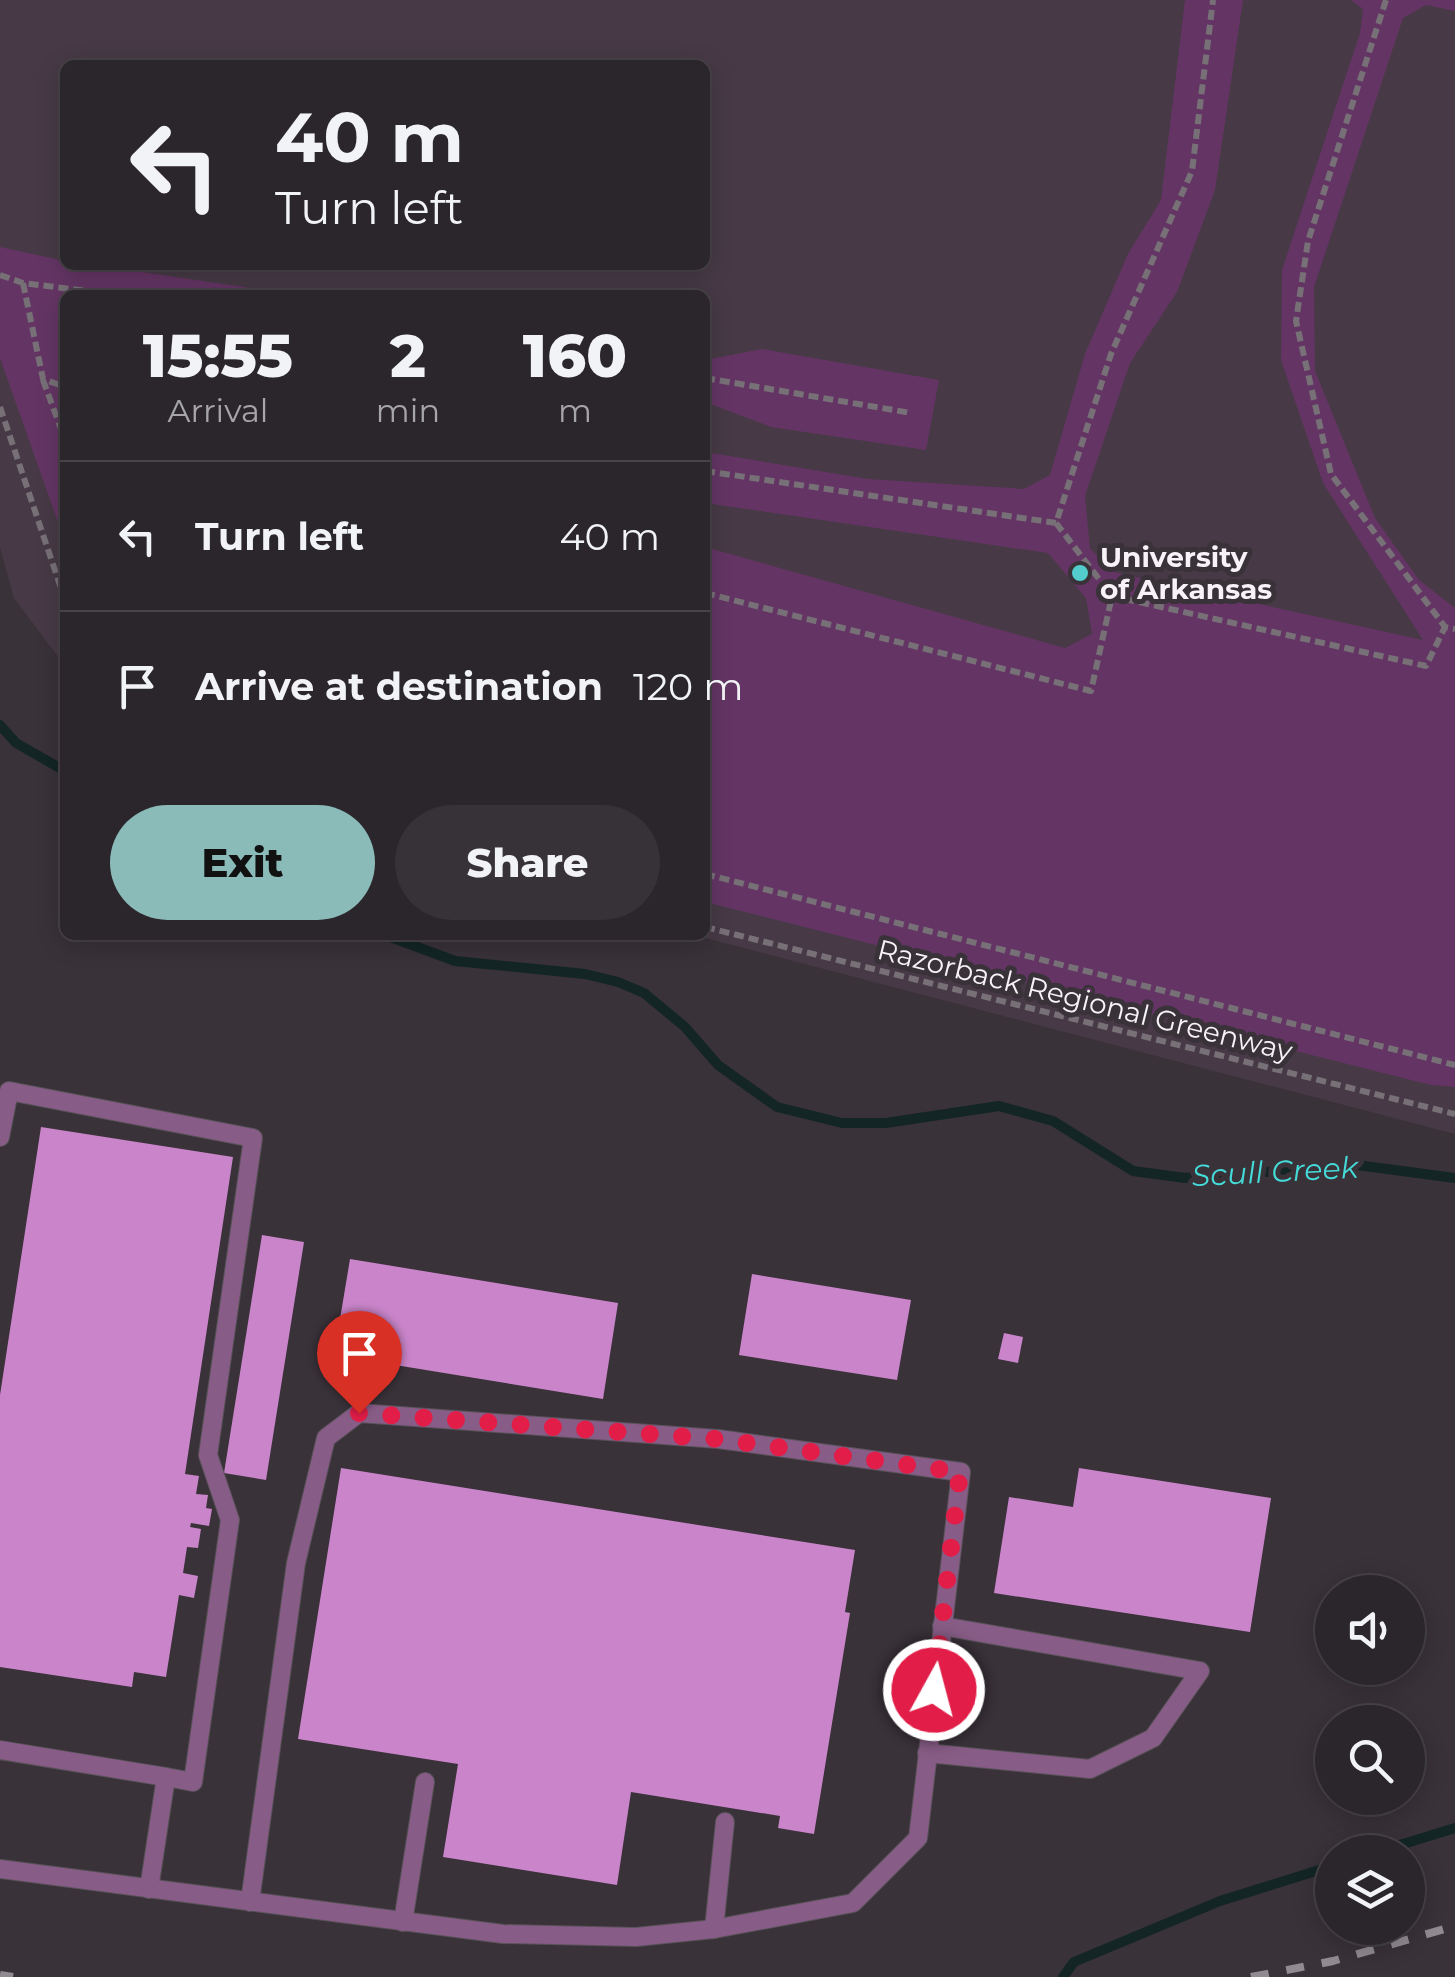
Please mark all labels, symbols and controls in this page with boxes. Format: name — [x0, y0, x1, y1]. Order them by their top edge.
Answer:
text: 40 m — [275, 94, 464, 180]
icon: left — [110, 100, 240, 230]
text: Turn left — [275, 180, 463, 235]
text: 15:55 — [143, 319, 293, 392]
text: 2 — [390, 319, 426, 392]
text: 160 — [523, 319, 627, 392]
text: Arrival — [167, 391, 268, 430]
text: min — [376, 391, 440, 430]
text: m — [558, 391, 592, 430]
icon: left — [110, 509, 165, 564]
text: Turn left — [195, 513, 364, 560]
text: 40 m — [559, 513, 660, 560]
place label: University of Arkansas — [1100, 540, 1272, 606]
marker: University of Arkansas — [1069, 562, 1091, 584]
icon: arrive — [110, 659, 165, 714]
text: Arrive at destination — [195, 663, 603, 710]
text: 120 m — [633, 663, 744, 710]
button: Exit — [110, 805, 375, 920]
button: Share — [395, 805, 660, 920]
street label: Razorback Regional Greenway — [874, 932, 1297, 1068]
water label: Scull Creek — [1191, 1149, 1360, 1194]
pin — [317, 1311, 402, 1414]
icon: arrive — [332, 1326, 387, 1381]
map controls — [1315, 1575, 1425, 1945]
button: sound — [1315, 1575, 1425, 1685]
position arrow — [882, 1638, 986, 1742]
button: search — [1315, 1705, 1425, 1815]
button: layers — [1315, 1835, 1425, 1945]

